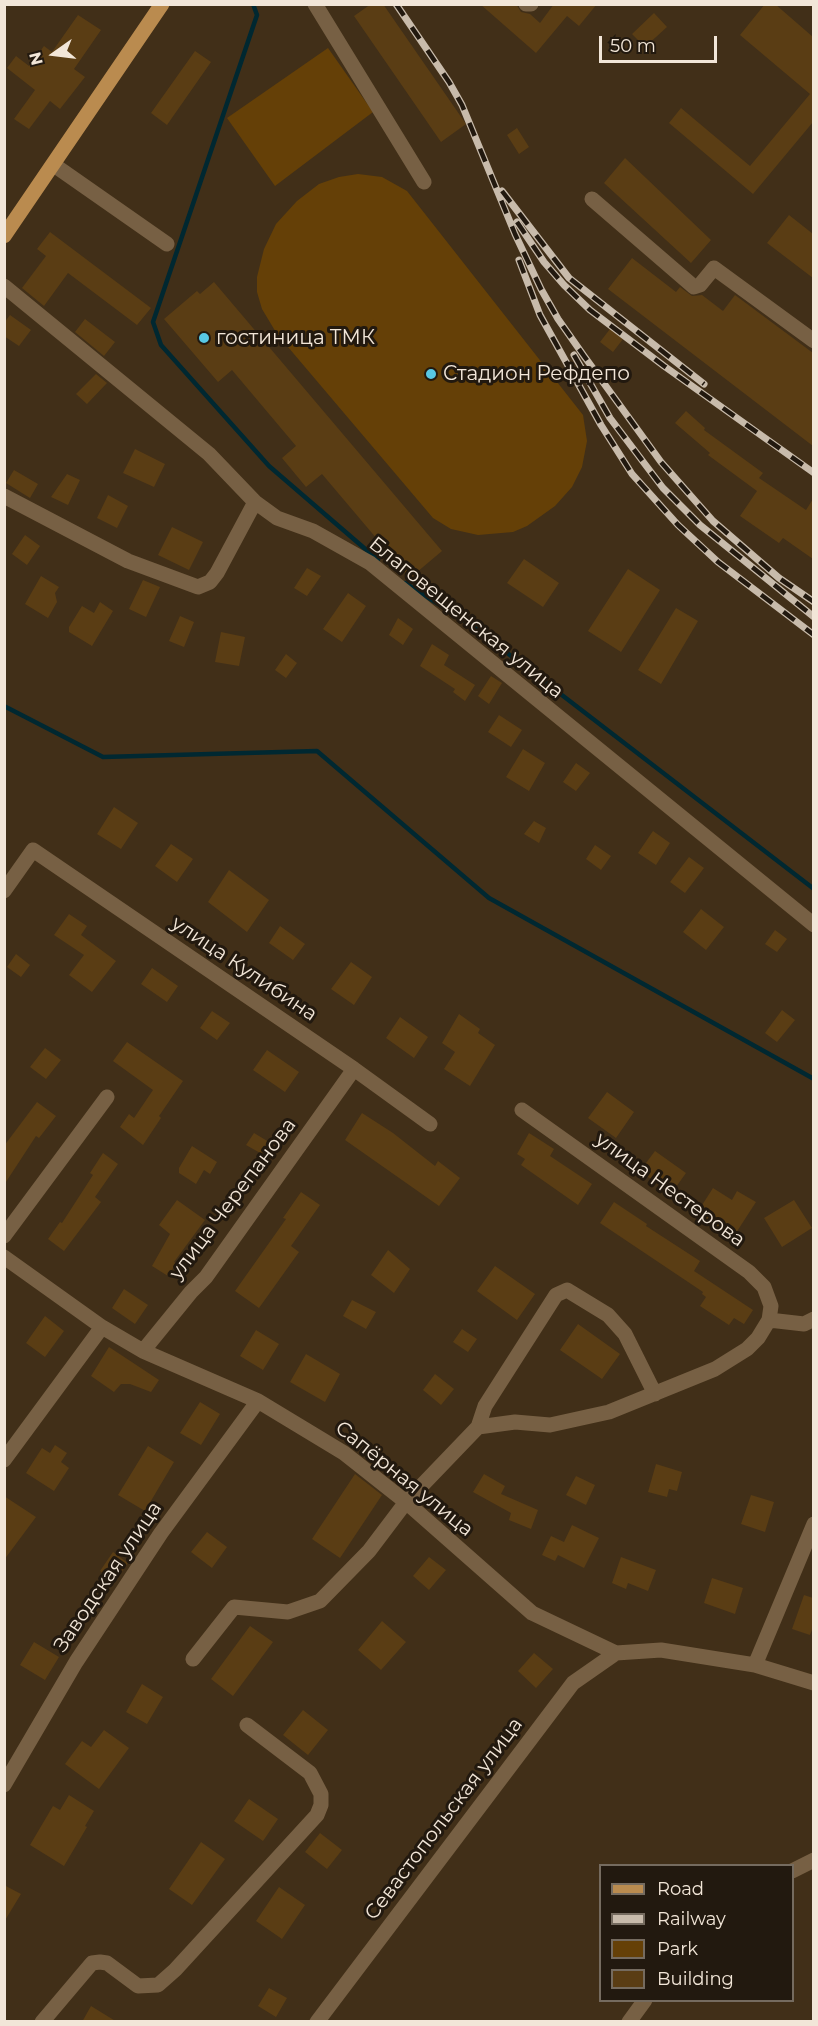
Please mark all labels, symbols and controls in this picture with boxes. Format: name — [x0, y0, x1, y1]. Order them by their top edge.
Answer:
north arrow — [24, 24, 84, 84]
scale bar — [602, 24, 720, 62]
text: 50 m — [610, 35, 656, 57]
text: N — [25, 50, 47, 67]
place label: гостиница ТМК — [216, 326, 375, 350]
marker: гостиница ТМК — [197, 331, 211, 345]
place label: Стадион Рефдепо — [443, 362, 630, 386]
marker: Стадион Рефдепо — [424, 367, 438, 381]
street label: Благовещенская улица — [364, 532, 568, 704]
street label: улица Кулибина — [167, 911, 321, 1027]
street label: улица Черепанова — [165, 1114, 301, 1284]
street label: улица Нестерова — [590, 1128, 750, 1252]
street label: Сапёрная улица — [330, 1416, 478, 1542]
street label: Заводская улица — [49, 1497, 167, 1657]
street label: Севастопольская улица — [360, 1713, 528, 1925]
legend — [599, 1864, 794, 2002]
text: Road — [657, 1878, 704, 1900]
text: Railway — [657, 1908, 726, 1930]
text: Park — [657, 1938, 698, 1960]
text: Building — [657, 1968, 734, 1990]

